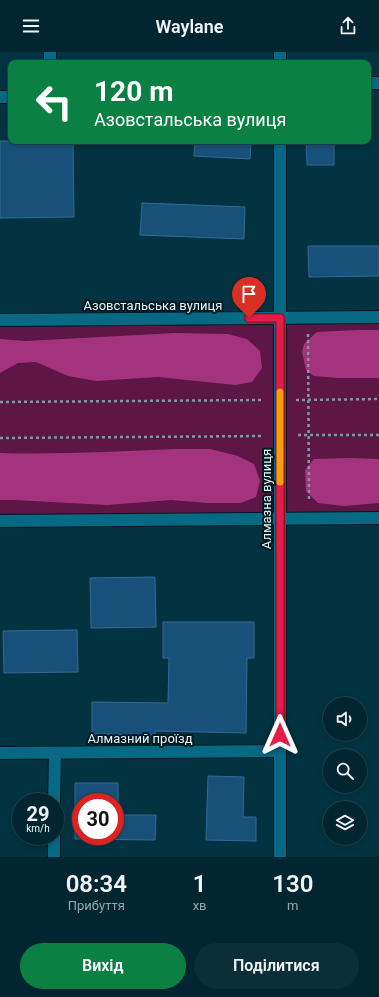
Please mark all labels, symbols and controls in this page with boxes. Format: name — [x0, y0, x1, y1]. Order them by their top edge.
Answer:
icon: menu — [20, 15, 42, 37]
icon: share — [337, 15, 359, 37]
text: Waylane — [155, 16, 224, 37]
text: 120 m — [94, 75, 173, 108]
icon: left — [28, 76, 80, 128]
text: Азовстальська вулиця — [94, 109, 286, 130]
pin — [232, 277, 266, 318]
icon: arrive — [238, 283, 260, 305]
street label: Азовстальська вулиця — [84, 298, 222, 313]
street label: Алмазна вулиця — [259, 449, 274, 549]
map controls — [323, 697, 367, 845]
button: sound — [323, 697, 367, 741]
position arrow — [259, 714, 301, 756]
street label: Алмазний проїзд — [87, 731, 193, 746]
button: search — [323, 749, 367, 793]
speed limit sign: 30 — [72, 793, 124, 845]
button: layers — [323, 801, 367, 845]
text: 29 — [27, 802, 49, 826]
text: km/h — [26, 823, 50, 834]
text: 08:34 — [66, 870, 127, 898]
text: 1 — [193, 870, 206, 898]
text: 130 — [272, 870, 313, 898]
text: Прибуття — [68, 898, 125, 913]
text: хв — [193, 898, 207, 913]
text: m — [287, 898, 298, 913]
button: Вихід — [20, 943, 186, 989]
button: Поділитися — [194, 943, 359, 989]

